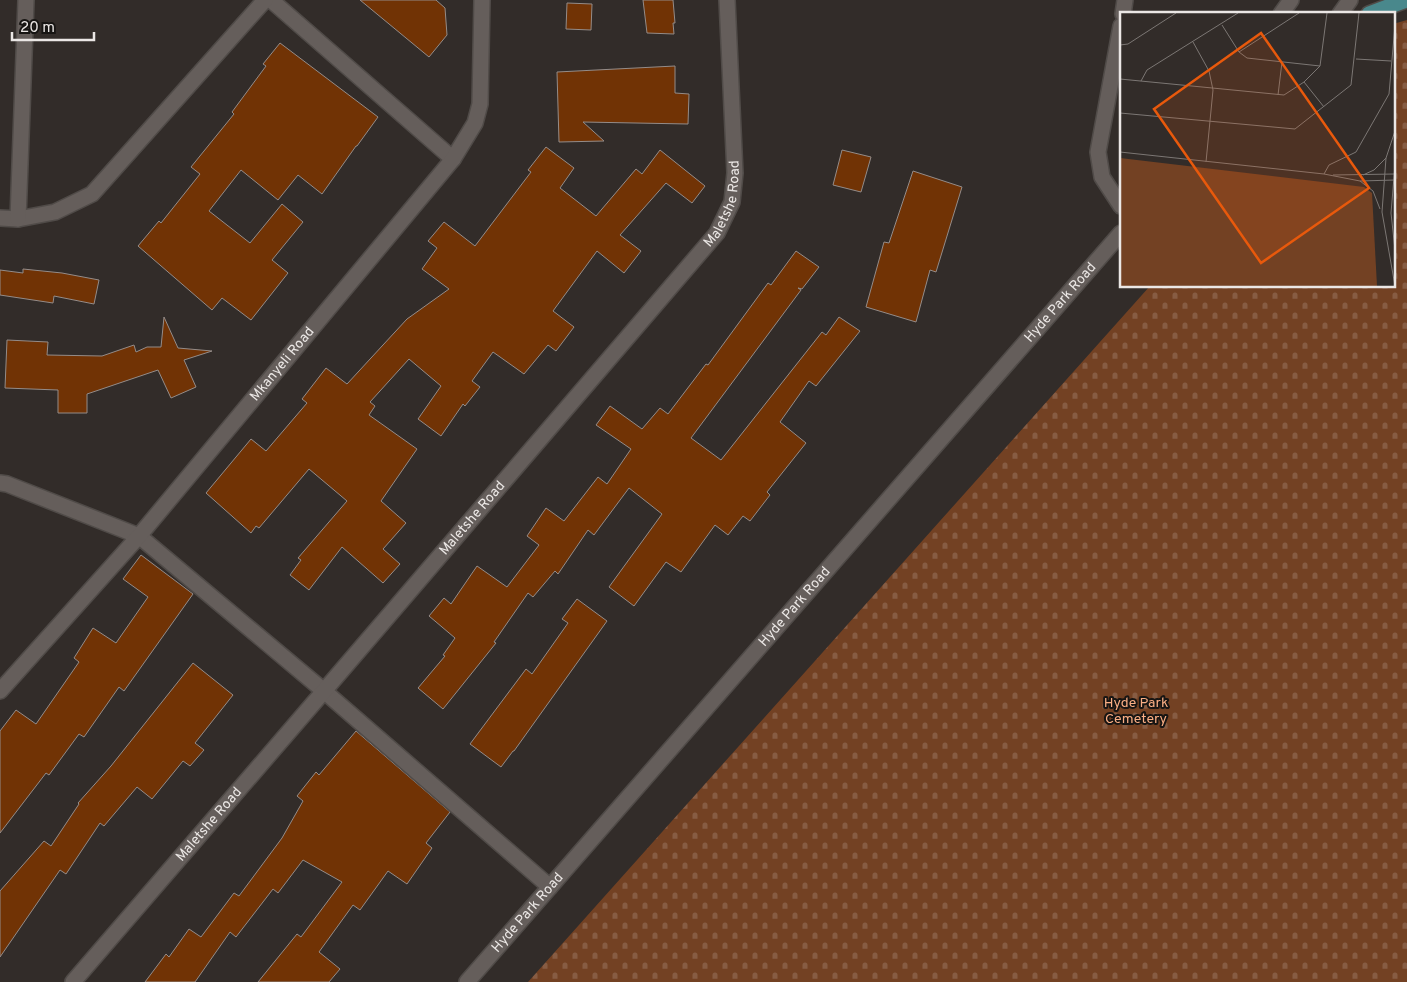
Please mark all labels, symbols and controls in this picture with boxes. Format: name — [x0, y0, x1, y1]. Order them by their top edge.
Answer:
scale bar — [12, 10, 95, 42]
inset map — [1120, 12, 1394, 288]
text: 20 m — [20, 19, 55, 38]
street label: Maletshe Road — [700, 160, 744, 251]
street label: Hyde Park Road — [1021, 259, 1100, 346]
street label: Mkanyeli Road — [246, 323, 318, 405]
street label: Maletshe Road — [436, 478, 509, 559]
street label: Hyde Park Road — [755, 563, 834, 650]
park label: Hyde Park Cemetery — [1104, 695, 1168, 728]
street label: Maletshe Road — [172, 784, 245, 865]
street label: Hyde Park Road — [488, 869, 567, 956]

